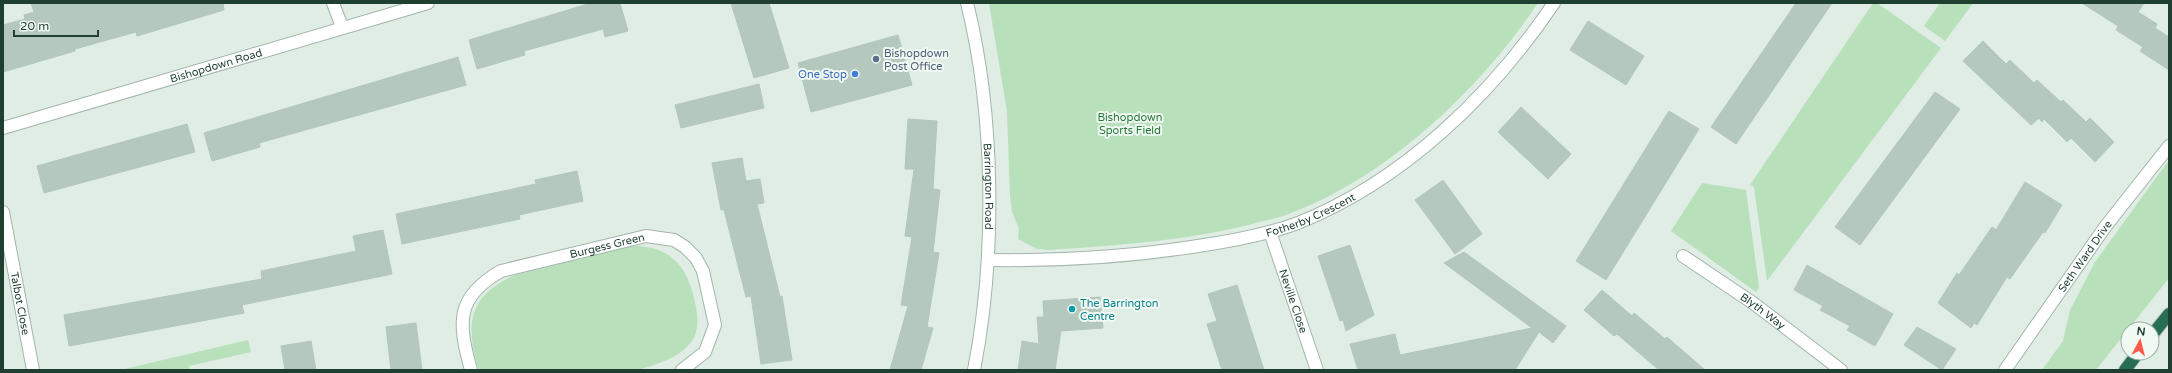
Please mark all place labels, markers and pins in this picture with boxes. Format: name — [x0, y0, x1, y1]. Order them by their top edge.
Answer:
place label: Bishopdown Post Office — [884, 47, 949, 73]
marker: Bishopdown Post Office — [871, 54, 881, 64]
place label: One Stop — [798, 68, 847, 81]
marker: One Stop — [850, 69, 860, 79]
place label: The Barrington Centre — [1080, 297, 1159, 323]
marker: The Barrington Centre — [1067, 304, 1077, 314]

